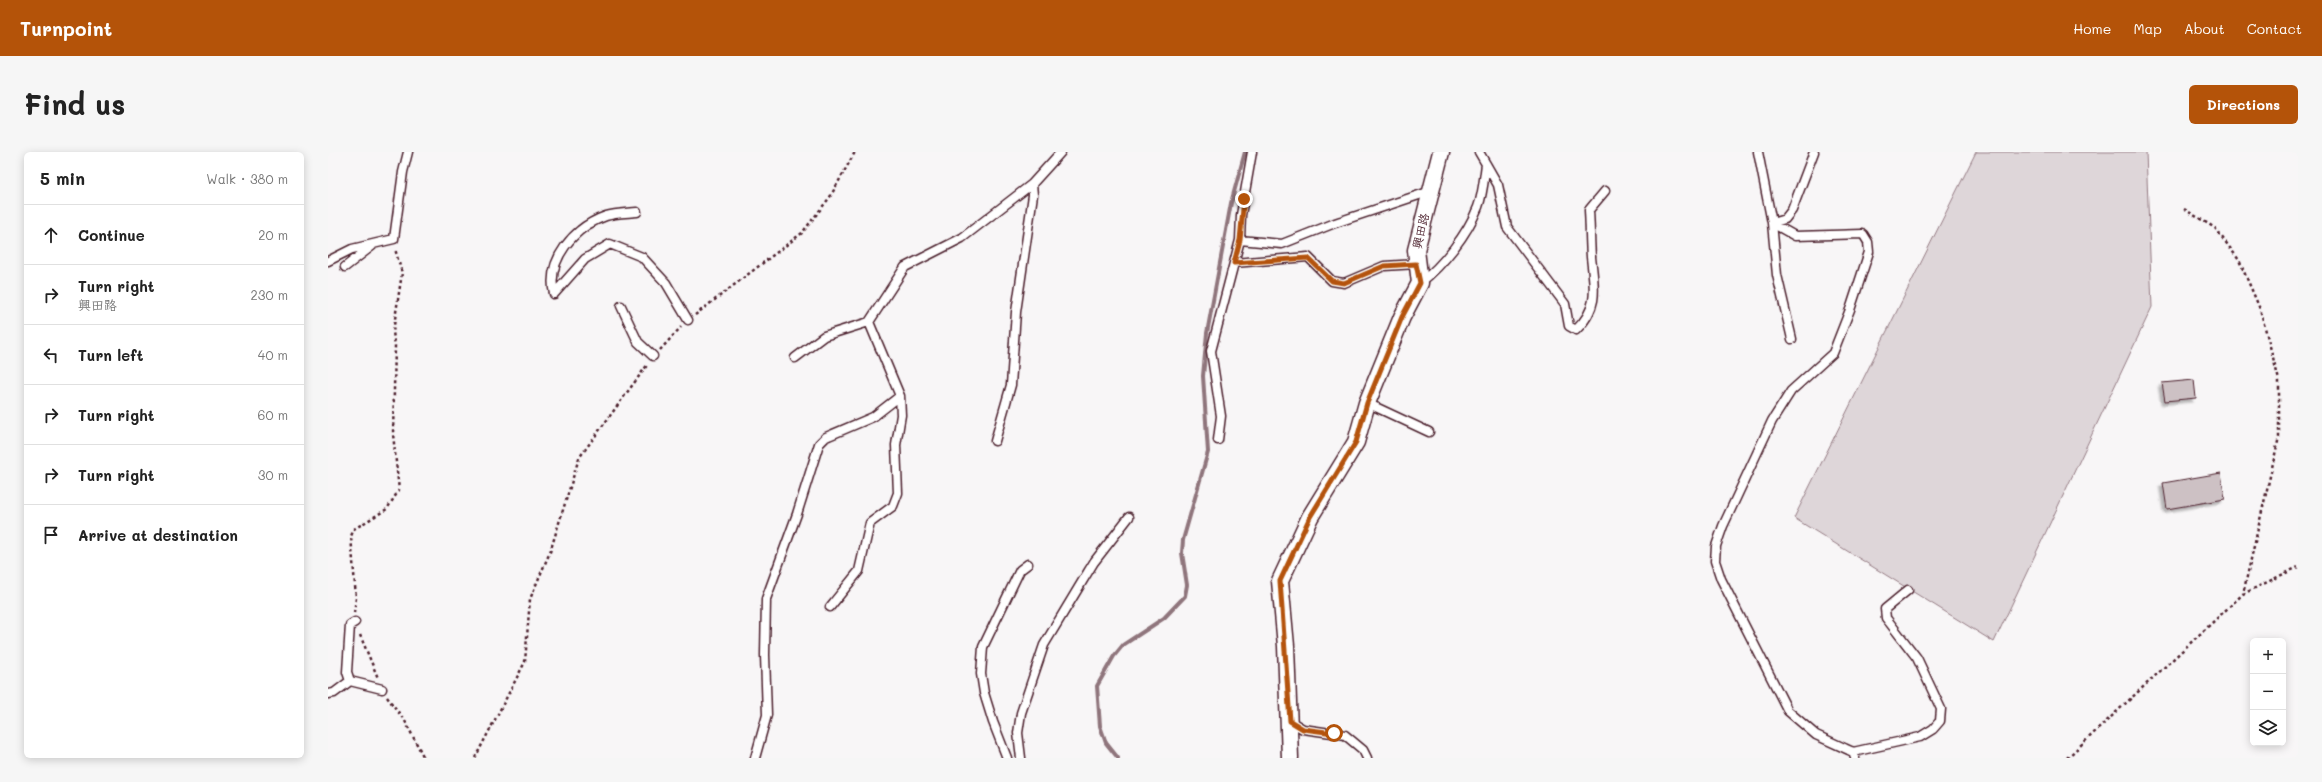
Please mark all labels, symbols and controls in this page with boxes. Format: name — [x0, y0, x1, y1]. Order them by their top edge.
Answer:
text: Turnpoint — [20, 16, 112, 41]
text: Home — [2073, 19, 2111, 38]
text: Map — [2133, 19, 2162, 38]
text: About — [2184, 19, 2225, 38]
text: Contact — [2247, 19, 2302, 38]
button: Directions — [2189, 85, 2298, 124]
text: Find us — [24, 86, 125, 122]
text: 5 min — [40, 167, 85, 189]
text: Walk · 380 m — [206, 170, 288, 187]
route end — [1235, 190, 1253, 208]
street label: 興田路 — [1408, 211, 1432, 250]
icon: ahead — [40, 224, 62, 246]
text: Continue — [78, 225, 145, 245]
text: 20 m — [258, 226, 288, 243]
text: Turn right — [78, 276, 155, 296]
icon: right — [40, 284, 62, 306]
text: 230 m — [251, 286, 288, 303]
text: 興田路 — [78, 296, 117, 313]
icon: left — [40, 344, 62, 366]
text: Turn left — [78, 345, 143, 365]
text: 40 m — [258, 346, 288, 363]
icon: right — [40, 404, 62, 426]
text: Turn right — [78, 405, 155, 425]
text: 60 m — [258, 406, 288, 423]
icon: right — [40, 464, 62, 486]
text: Turn right — [78, 465, 155, 485]
text: 30 m — [258, 466, 288, 483]
icon: arrive — [40, 524, 62, 546]
text: Arrive at destination — [78, 525, 238, 545]
map controls — [2250, 638, 2286, 746]
button: + — [2250, 638, 2286, 674]
button: − — [2250, 674, 2286, 710]
button: layers — [2250, 710, 2286, 746]
route start — [1325, 724, 1343, 742]

